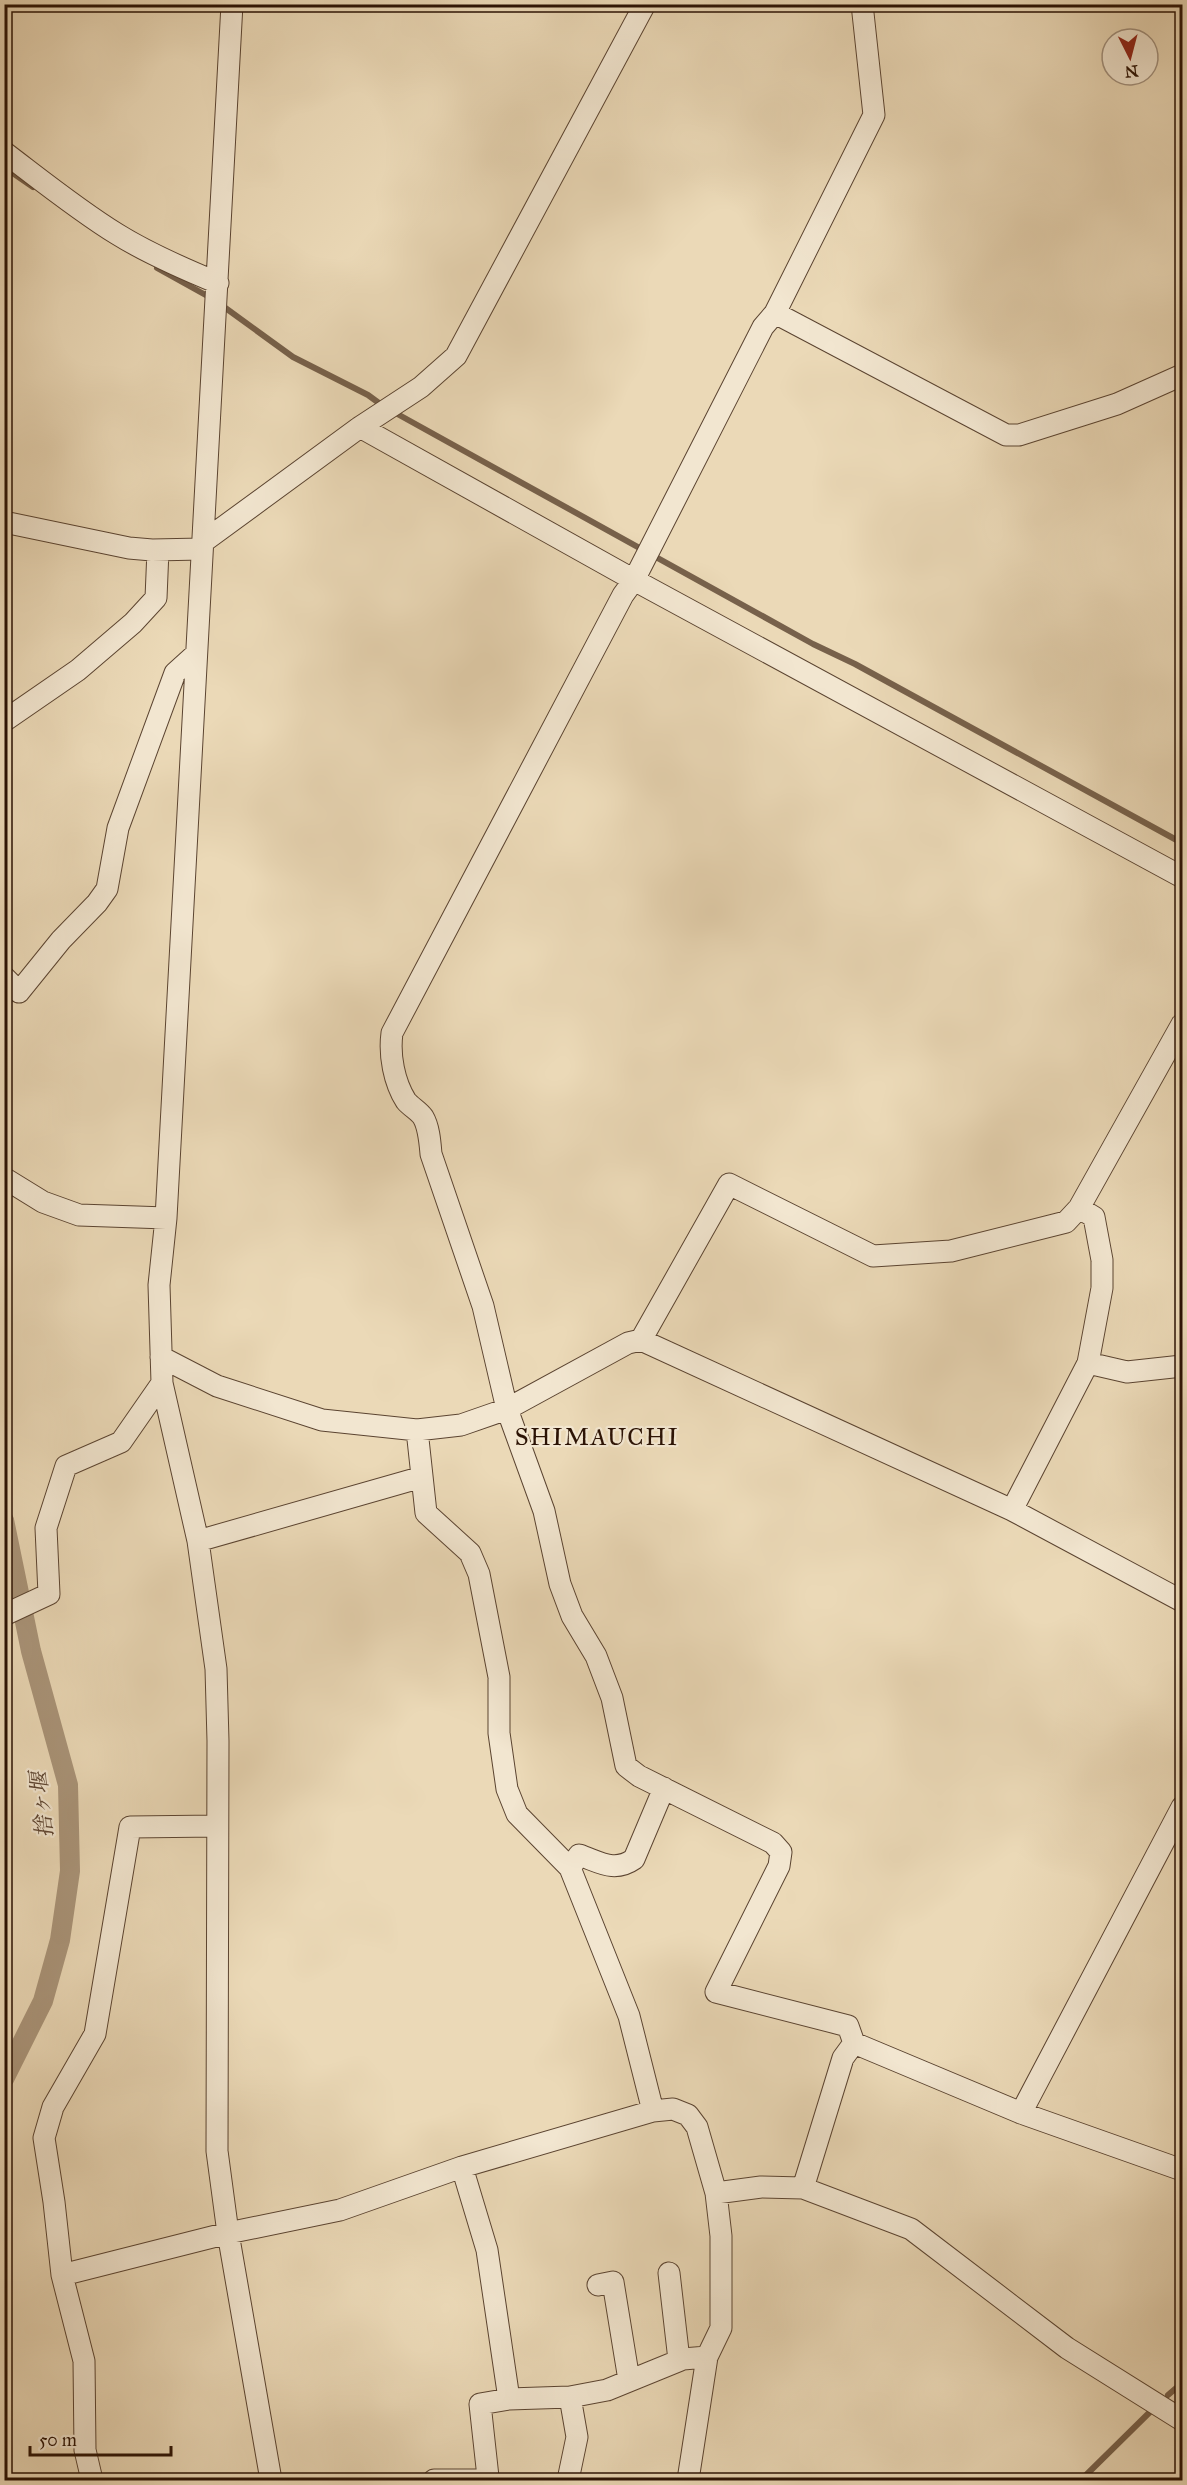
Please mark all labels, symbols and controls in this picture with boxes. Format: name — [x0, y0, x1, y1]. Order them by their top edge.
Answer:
north arrow — [1100, 27, 1160, 87]
text: N — [1123, 61, 1139, 82]
district label: SHIMAUCHI — [515, 1422, 679, 1452]
water label: 捨ヶ堰 — [24, 1767, 58, 1839]
scale bar — [30, 2419, 171, 2457]
text: 50 m — [39, 2429, 77, 2451]

